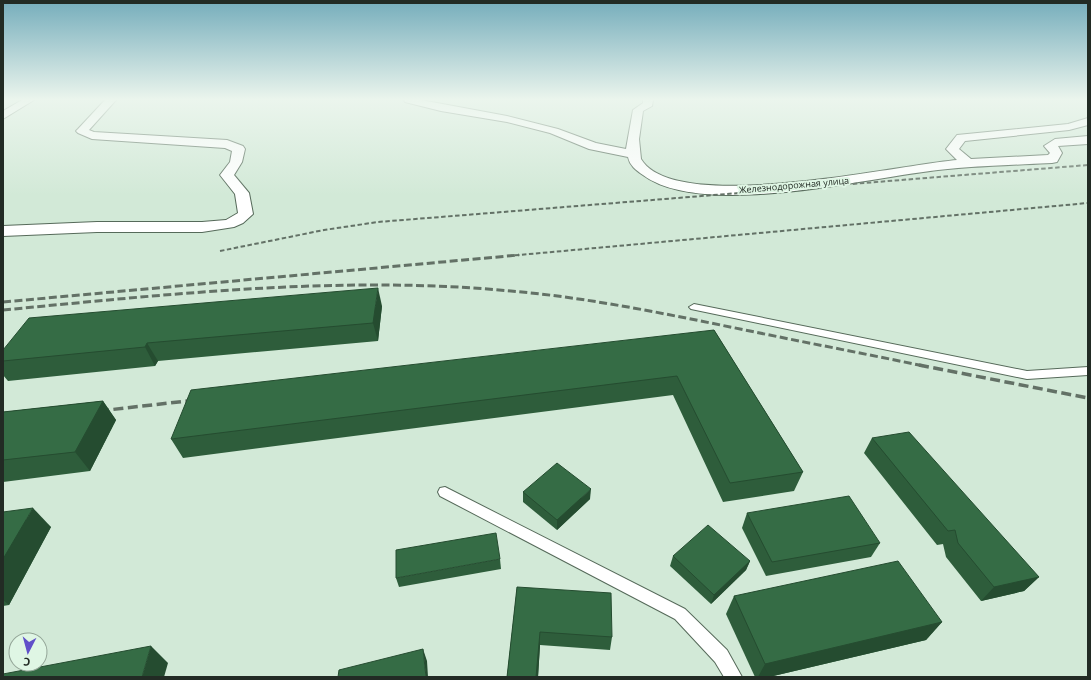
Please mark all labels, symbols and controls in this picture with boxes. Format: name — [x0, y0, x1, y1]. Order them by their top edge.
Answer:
street label: Железнодорожная улица — [738, 174, 850, 196]
north arrow — [8, 632, 48, 672]
text: С — [23, 655, 31, 670]

